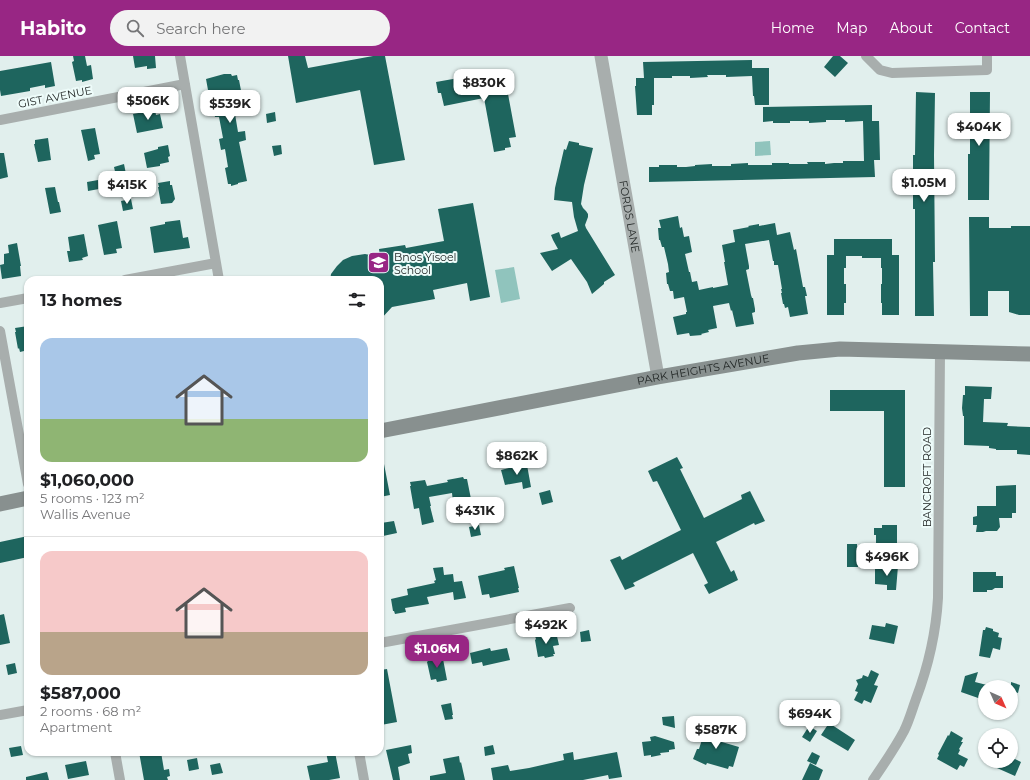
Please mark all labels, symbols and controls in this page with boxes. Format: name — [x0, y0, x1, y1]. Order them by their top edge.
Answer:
search box — [110, 10, 390, 46]
text: Habito — [20, 17, 86, 40]
icon: search — [124, 17, 146, 39]
text: Search here — [156, 19, 246, 38]
text: Home — [771, 19, 814, 37]
text: Map — [836, 19, 867, 37]
text: About — [889, 19, 933, 37]
text: Contact — [955, 19, 1010, 37]
pin: $830K — [456, 69, 512, 103]
text: $830K — [462, 74, 506, 90]
street label: GIST AVENUE — [17, 83, 93, 111]
pin: $506K — [120, 87, 176, 121]
pin: $539K — [202, 90, 258, 124]
text: $506K — [127, 92, 169, 108]
text: $539K — [209, 95, 251, 111]
pin: $404K — [951, 113, 1007, 147]
text: $404K — [957, 118, 1001, 134]
pin: $1.05M — [891, 169, 957, 203]
pin: $415K — [99, 171, 155, 205]
text: $1.05M — [901, 174, 947, 190]
text: $415K — [107, 176, 147, 192]
street label: FORDS LANE — [616, 179, 643, 254]
school or university icon: Bnos Yisoel School — [366, 250, 392, 276]
place label: Bnos Yisoel School — [394, 250, 457, 277]
icon: filters — [346, 289, 368, 311]
text: 13 homes — [40, 290, 122, 310]
street label: PARK HEIGHTS AVENUE — [636, 351, 771, 388]
icon: home — [168, 364, 240, 436]
street label: BANCROFT ROAD — [920, 427, 934, 527]
pin: $862K — [489, 442, 545, 476]
text: $862K — [496, 447, 538, 463]
text: $1,060,000 — [40, 470, 134, 490]
text: 5 rooms · 123 m² — [40, 490, 145, 506]
pin: $431K — [447, 497, 503, 531]
text: $431K — [455, 502, 495, 518]
text: Wallis Avenue — [40, 506, 131, 522]
pin: $496K — [859, 543, 915, 577]
text: $496K — [865, 548, 909, 564]
icon: home — [168, 577, 240, 649]
pin: $492K — [518, 611, 574, 645]
text: $492K — [525, 616, 567, 632]
pin: $1.06M — [404, 635, 470, 669]
text: $1.06M — [414, 640, 460, 656]
north arrow — [978, 680, 1018, 720]
map controls — [978, 680, 1018, 768]
text: $587,000 — [40, 683, 121, 703]
pin: $694K — [782, 700, 838, 734]
text: 2 rooms · 68 m² — [40, 703, 141, 719]
text: $694K — [788, 705, 832, 721]
pin: $587K — [688, 716, 744, 750]
text: Apartment — [40, 719, 112, 735]
text: $587K — [695, 721, 737, 737]
button: locate — [978, 728, 1018, 768]

